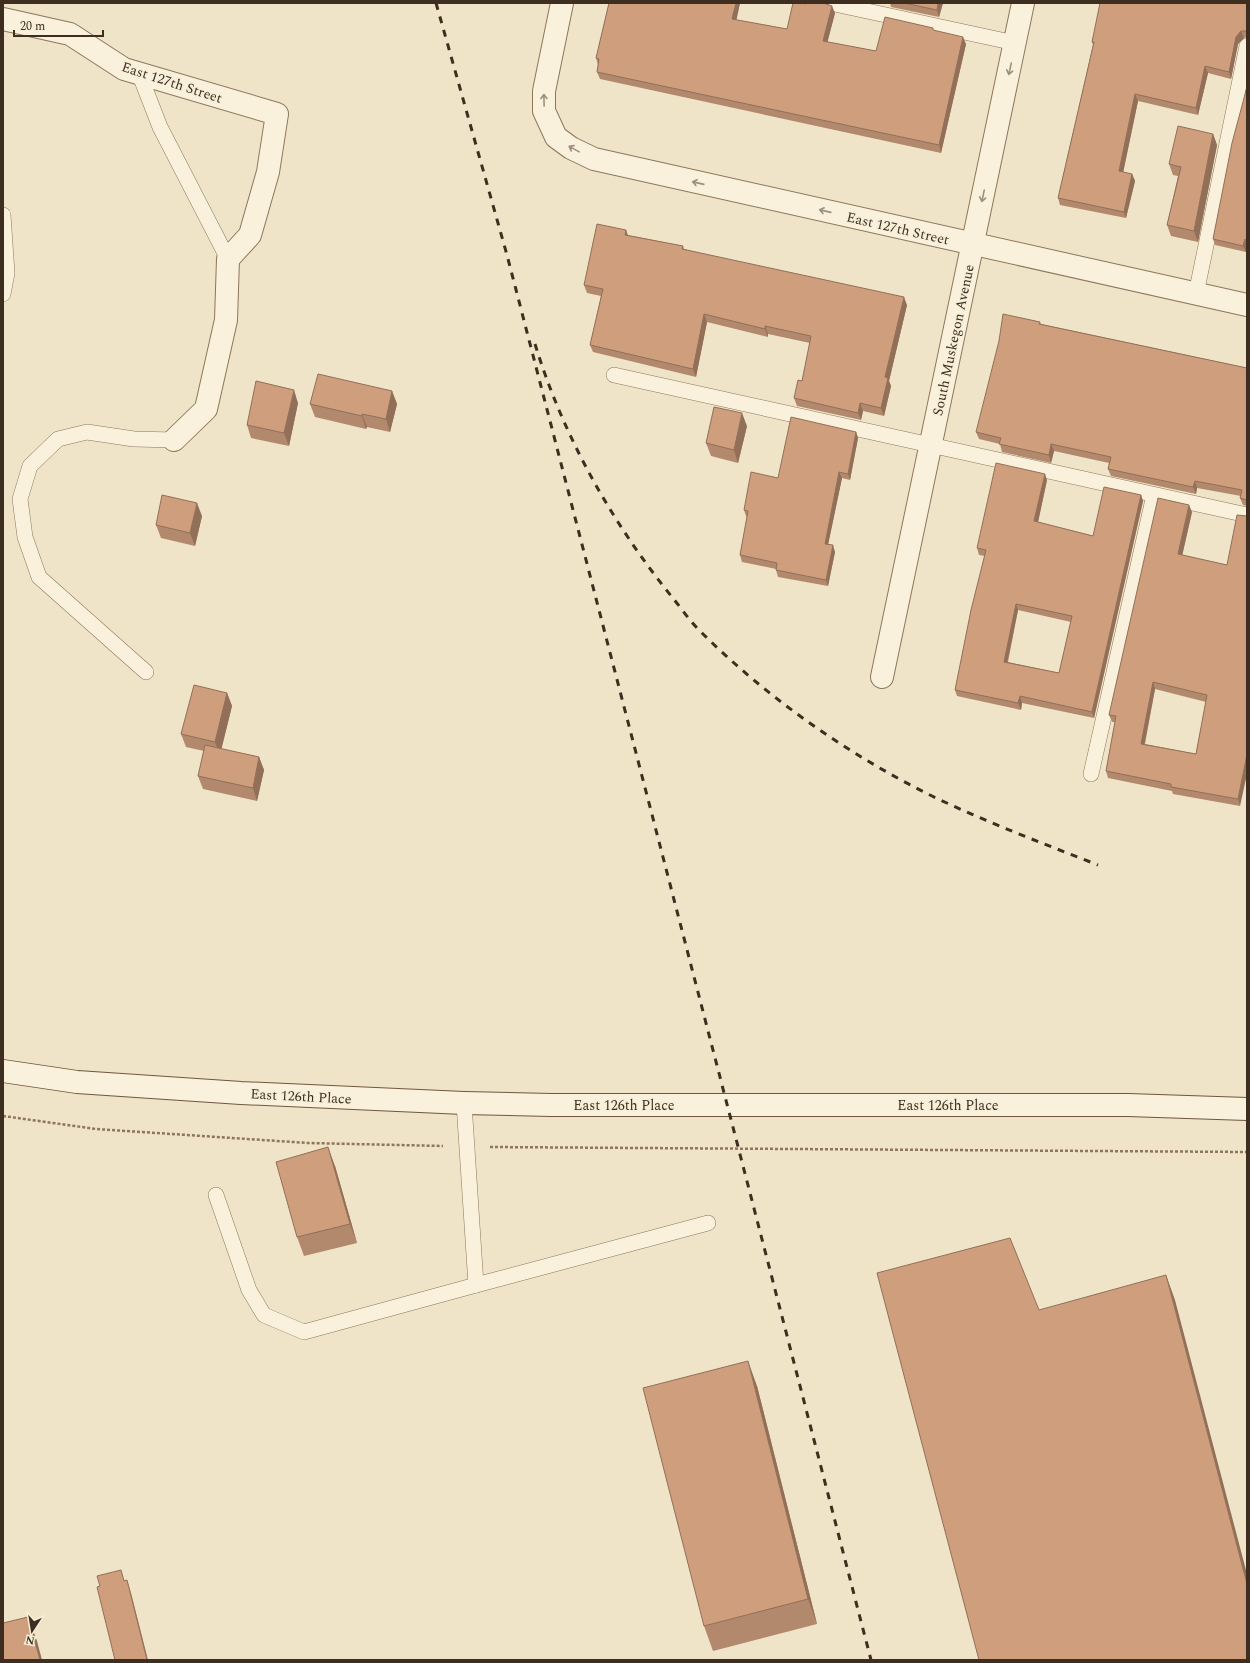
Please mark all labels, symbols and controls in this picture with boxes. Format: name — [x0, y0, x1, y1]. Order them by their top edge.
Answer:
scale bar — [14, 12, 103, 38]
text: 20 m — [20, 17, 45, 36]
street label: East 127th Street — [119, 56, 225, 109]
one-way arrow — [1005, 62, 1013, 75]
one-way arrow — [540, 94, 548, 107]
one-way arrow — [568, 145, 580, 153]
one-way arrow — [692, 178, 705, 186]
one-way arrow — [978, 189, 986, 202]
street label: East 127th Street — [845, 206, 951, 251]
one-way arrow — [819, 207, 832, 215]
street label: South Muskegon Avenue — [927, 262, 980, 418]
street label: East 126th Place — [250, 1083, 352, 1110]
street label: East 126th Place — [573, 1095, 675, 1116]
street label: East 126th Place — [897, 1095, 999, 1116]
north arrow — [12, 1611, 52, 1651]
text: N — [24, 1631, 36, 1650]

